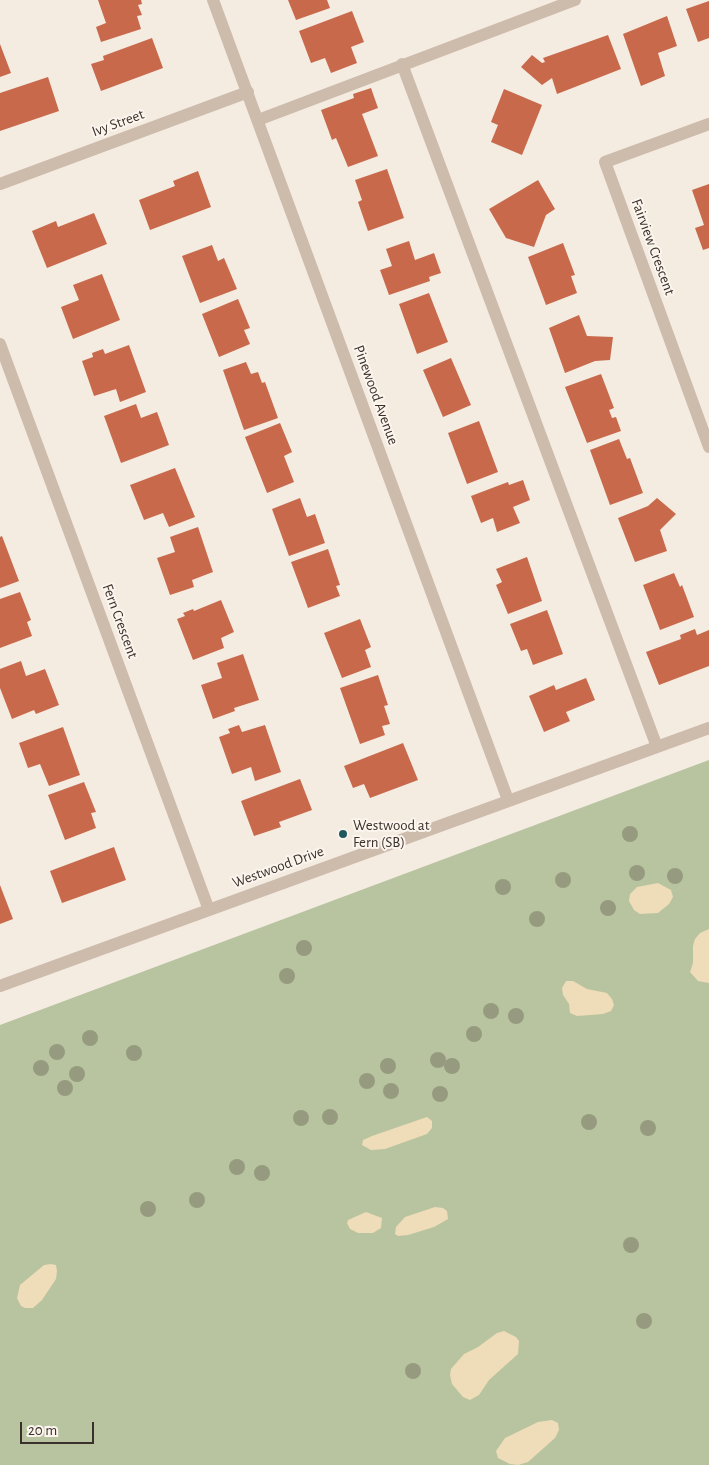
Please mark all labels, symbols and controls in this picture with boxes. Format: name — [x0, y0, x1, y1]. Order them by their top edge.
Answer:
street label: Ivy Street — [90, 105, 146, 141]
street label: Fairview Crescent — [627, 196, 679, 298]
street label: Pinewood Avenue — [350, 343, 402, 447]
street label: Fern Crescent — [98, 581, 142, 661]
place label: Westwood at Fern (SB) — [353, 816, 430, 851]
marker: Westwood at Fern (SB) — [337, 828, 349, 840]
street label: Westwood Drive — [230, 842, 326, 892]
scale bar — [22, 1412, 96, 1444]
text: 20 m — [28, 1423, 57, 1438]

